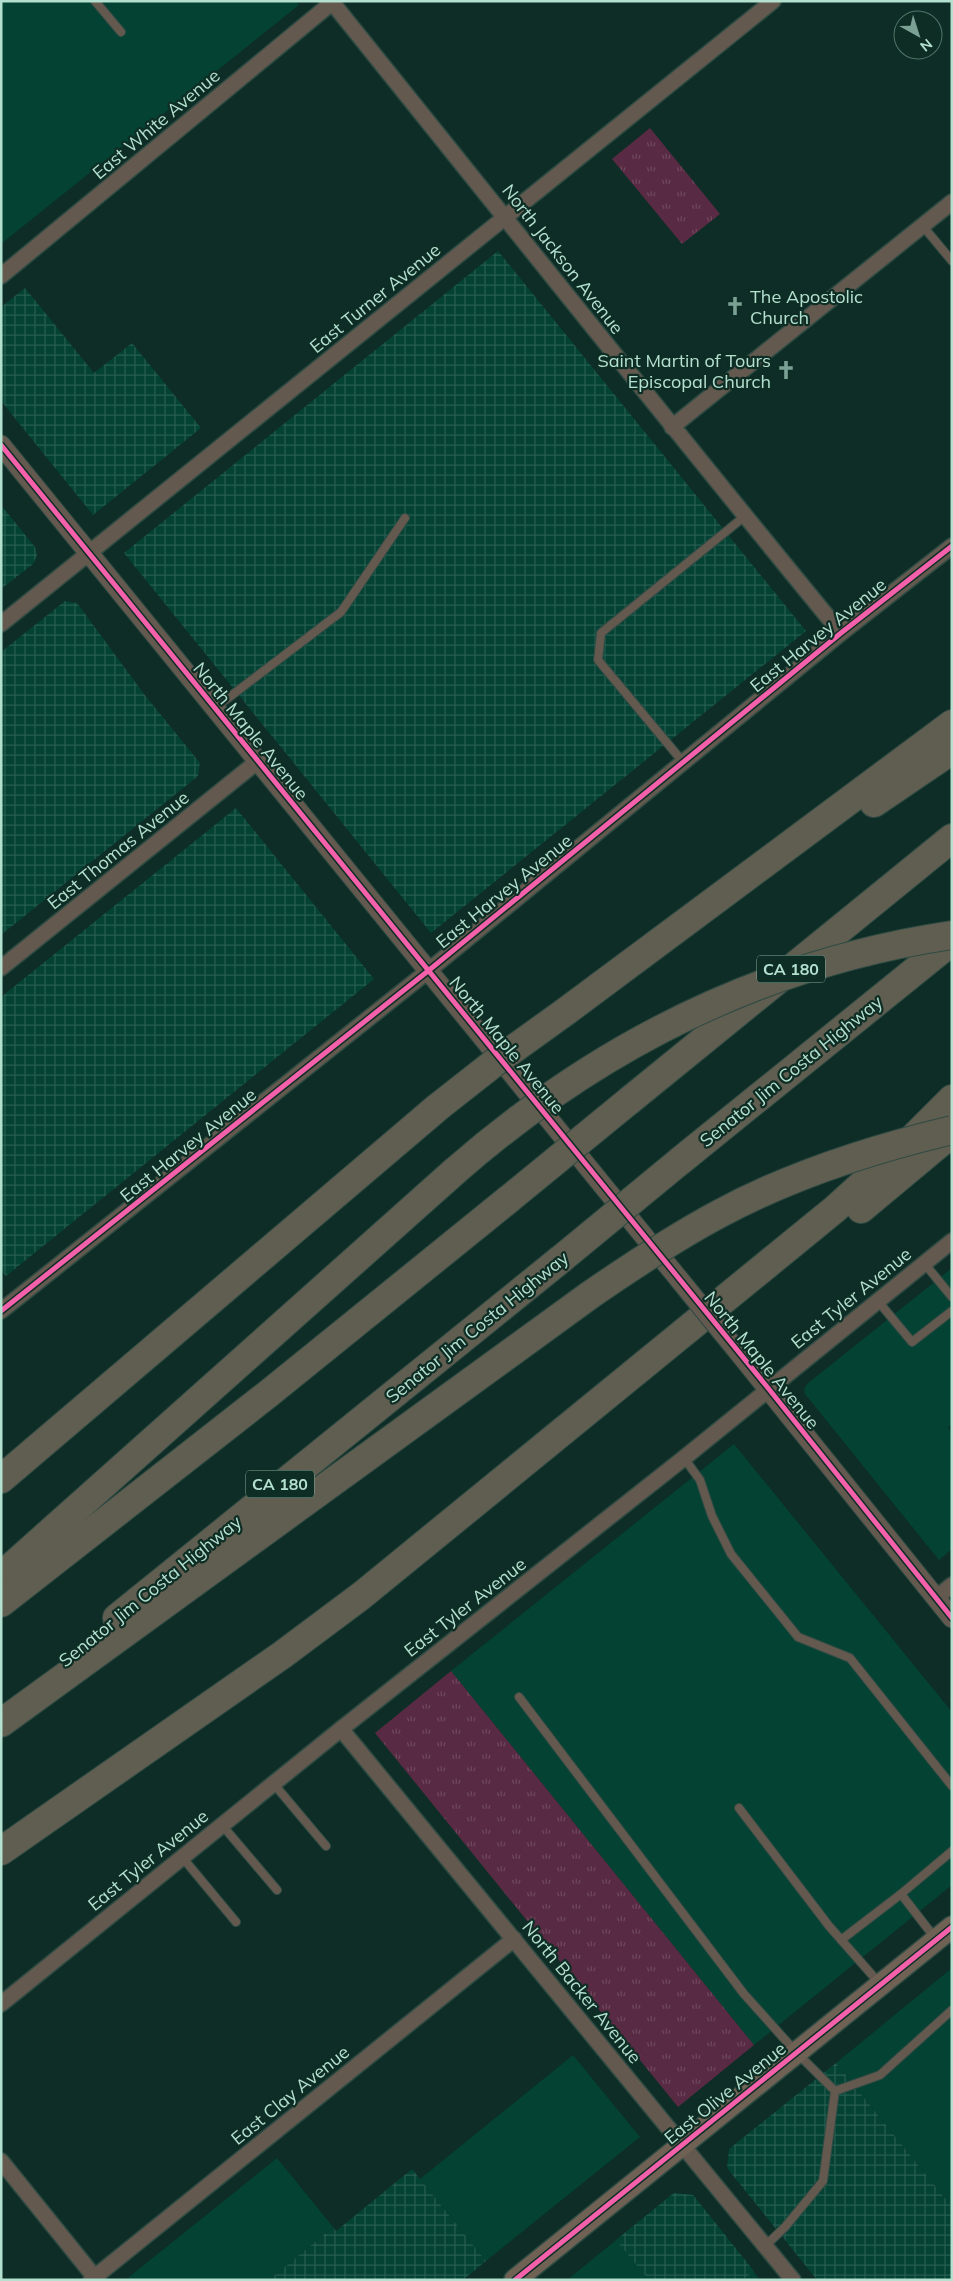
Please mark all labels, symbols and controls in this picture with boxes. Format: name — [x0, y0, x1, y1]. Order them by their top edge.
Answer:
north arrow — [893, 10, 943, 60]
text: N — [916, 35, 936, 55]
street label: East White Avenue — [88, 64, 224, 184]
street label: North Jackson Avenue — [497, 179, 629, 339]
street label: East Turner Avenue — [305, 238, 445, 358]
place label: The Apostolic Church — [750, 285, 863, 329]
church icon: The Apostolic Church — [724, 295, 746, 317]
place label: Saint Martin of Tours Episcopal Church — [598, 349, 771, 393]
church icon: Saint Martin of Tours Episcopal Church — [775, 359, 797, 381]
street label: East Harvey Avenue — [745, 573, 891, 697]
street label: North Maple Avenue — [188, 657, 314, 805]
street label: East Thomas Avenue — [42, 786, 194, 914]
street label: East Harvey Avenue — [431, 829, 577, 953]
road number: CA 180 — [757, 956, 825, 982]
street label: North Maple Avenue — [444, 971, 570, 1119]
street label: Senator Jim Costa Highway — [695, 990, 887, 1152]
street label: East Harvey Avenue — [115, 1083, 261, 1207]
street label: East Tyler Avenue — [786, 1242, 916, 1354]
street label: Senator Jim Costa Highway — [381, 1246, 573, 1408]
street label: North Maple Avenue — [699, 1286, 825, 1434]
road number: CA 180 — [246, 1470, 314, 1498]
street label: Senator Jim Costa Highway — [54, 1510, 246, 1672]
street label: East Tyler Avenue — [399, 1552, 531, 1662]
street label: East Tyler Avenue — [83, 1804, 213, 1916]
street label: North Backer Avenue — [517, 1916, 647, 2068]
street label: East Olive Avenue — [659, 2037, 791, 2149]
street label: East Clay Avenue — [226, 2040, 354, 2150]

